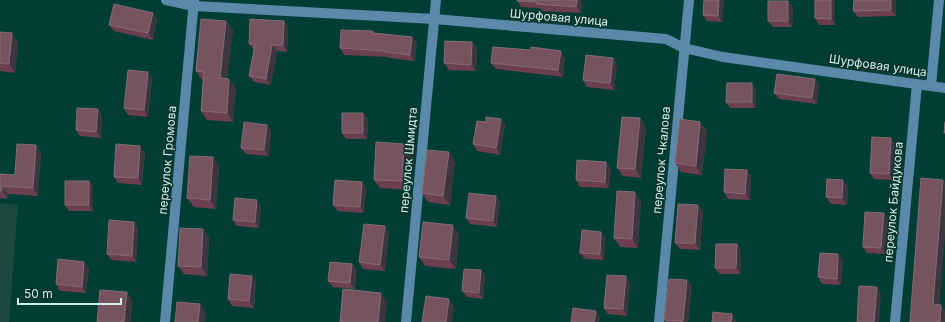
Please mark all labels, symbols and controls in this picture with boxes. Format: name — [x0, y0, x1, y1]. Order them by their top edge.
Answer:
street label: Шурфовая улица — [509, 5, 609, 29]
street label: Шурфовая улица — [828, 51, 928, 79]
street label: переулок Громова — [155, 105, 179, 215]
street label: переулок Чкалова — [649, 106, 673, 214]
street label: переулок Шмидта — [396, 107, 420, 213]
street label: переулок Байдукова — [880, 141, 906, 263]
scale bar — [18, 280, 121, 306]
text: 50 m — [24, 286, 53, 301]

